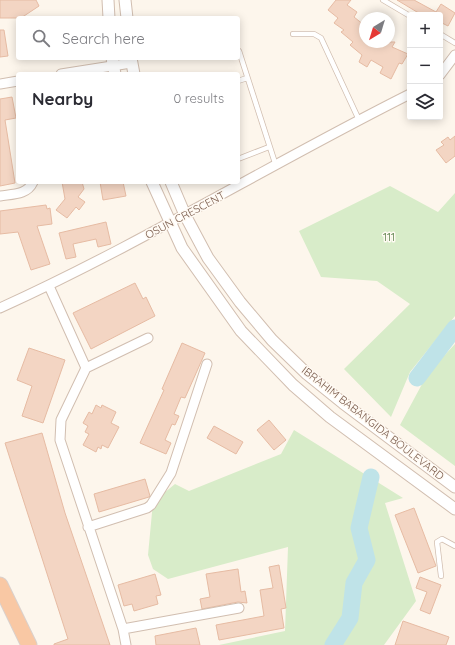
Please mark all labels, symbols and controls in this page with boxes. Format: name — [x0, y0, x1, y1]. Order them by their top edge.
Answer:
north arrow — [359, 12, 395, 48]
map controls — [407, 12, 443, 120]
button: + — [407, 12, 443, 48]
search box — [16, 16, 240, 60]
icon: search — [30, 27, 52, 49]
text: Search here — [62, 29, 145, 48]
button: − — [407, 48, 443, 84]
button: layers — [407, 84, 443, 120]
text: Nearby — [32, 88, 93, 109]
text: 0 results — [173, 90, 224, 106]
street label: OSUN CRESCENT — [143, 188, 228, 242]
park label: 111 — [383, 230, 395, 244]
street label: IBRAHIM BABANGIDA BOULEVARD — [299, 363, 447, 483]

